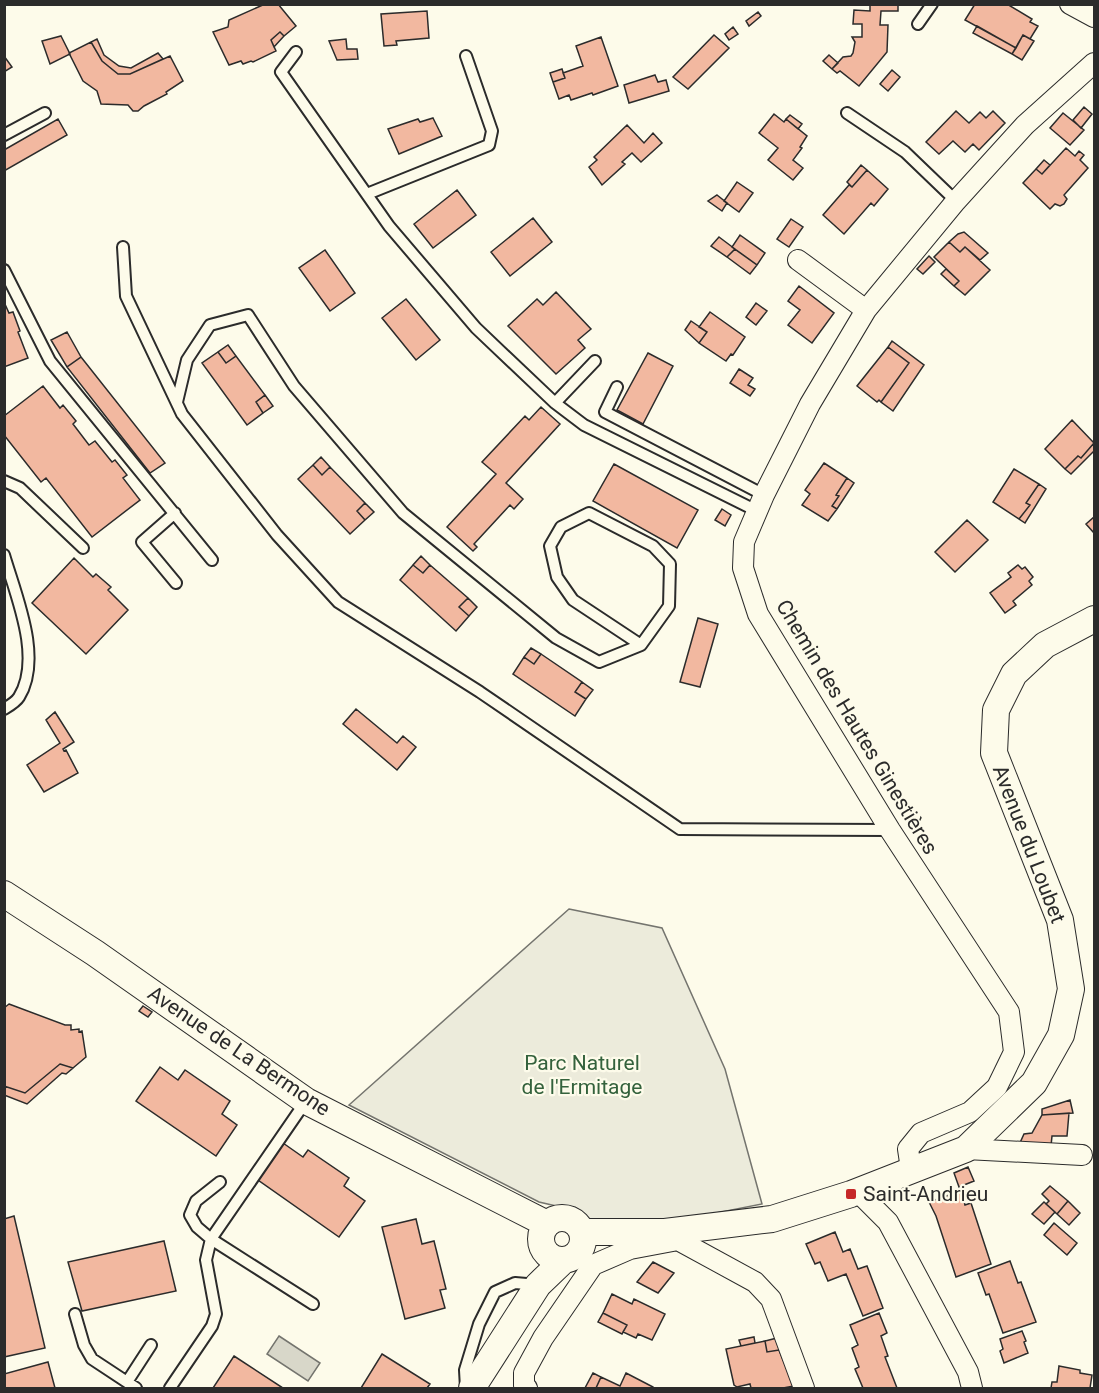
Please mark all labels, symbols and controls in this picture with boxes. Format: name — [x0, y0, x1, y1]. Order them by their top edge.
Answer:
street label: Chemin des Hautes Ginestières — [771, 595, 943, 859]
street label: Avenue du Loubet — [988, 762, 1070, 926]
street label: Avenue de La Bermone — [143, 981, 335, 1121]
park label: Parc Naturel de l'Ermitage — [522, 1051, 642, 1099]
place label: Saint-Andrieu — [863, 1182, 988, 1206]
marker: Saint-Andrieu — [844, 1187, 858, 1201]

